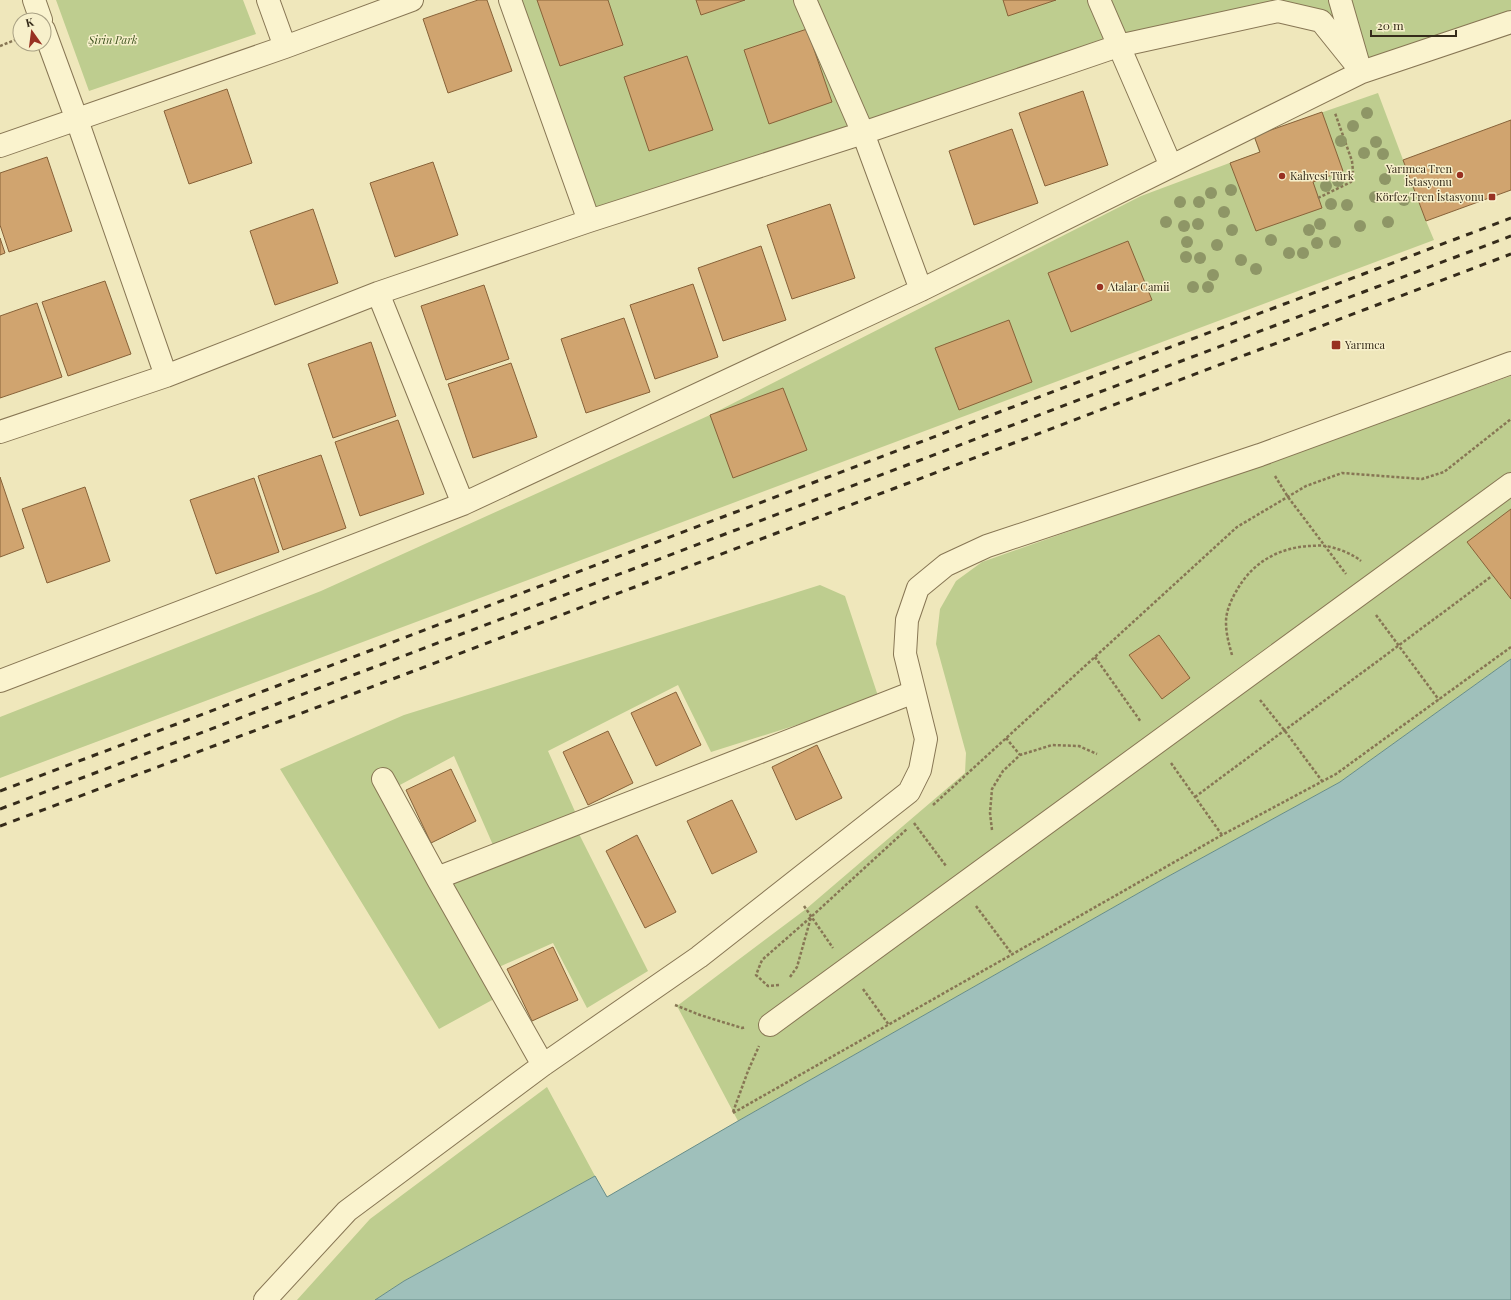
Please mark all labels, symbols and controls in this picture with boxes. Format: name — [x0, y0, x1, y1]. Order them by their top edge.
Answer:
north arrow — [12, 12, 52, 52]
scale bar — [1371, 12, 1456, 38]
text: K — [24, 14, 35, 30]
text: 20 m — [1377, 17, 1404, 33]
park label: Şirin Park — [87, 32, 138, 47]
place label: Yarımca Tren İstasyonu — [1385, 161, 1453, 189]
place label: Kahvesi Türk — [1290, 168, 1354, 183]
marker: Yarımca Tren İstasyonu — [1455, 170, 1465, 180]
marker: Kahvesi Türk — [1277, 171, 1287, 181]
place label: Körfez Tren İstasyonu — [1375, 189, 1485, 204]
marker: Körfez Tren İstasyonu — [1487, 192, 1497, 202]
place label: Atalar Camii — [1107, 279, 1170, 294]
marker: Atalar Camii — [1095, 282, 1105, 292]
place label: Yarımca — [1344, 337, 1386, 352]
marker: Yarımca — [1330, 339, 1342, 351]

